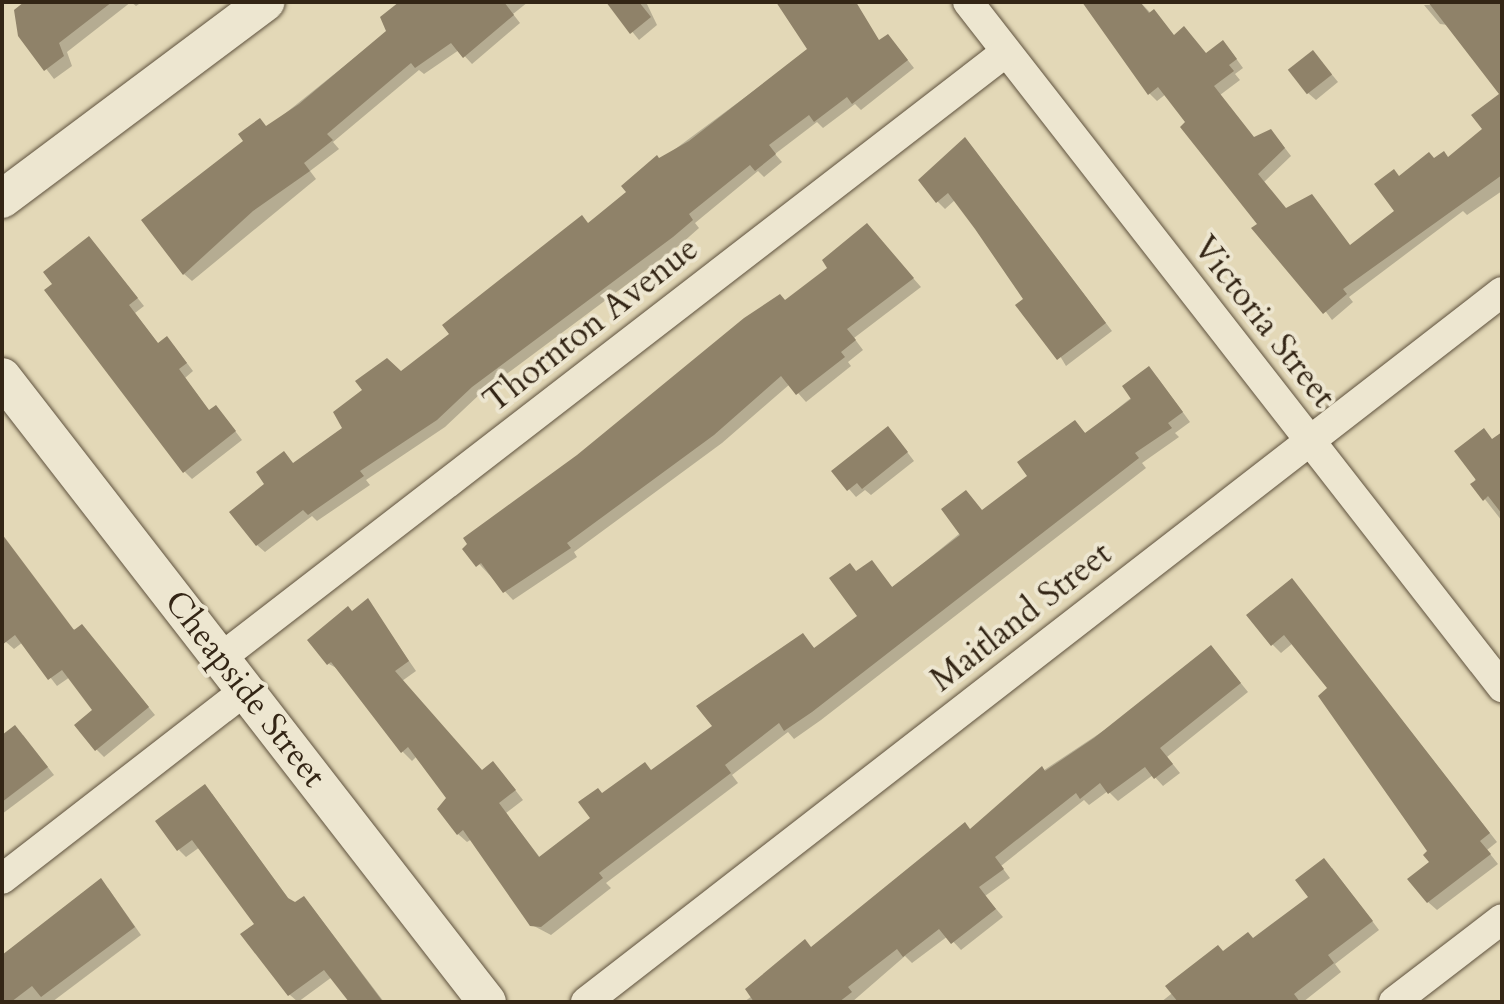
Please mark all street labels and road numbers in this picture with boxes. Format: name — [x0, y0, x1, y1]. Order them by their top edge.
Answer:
street label: Thornton Avenue — [475, 228, 707, 422]
street label: Victoria Street — [1184, 228, 1344, 416]
street label: Maitland Street — [922, 534, 1120, 700]
street label: Cheapside Street — [156, 583, 334, 795]

